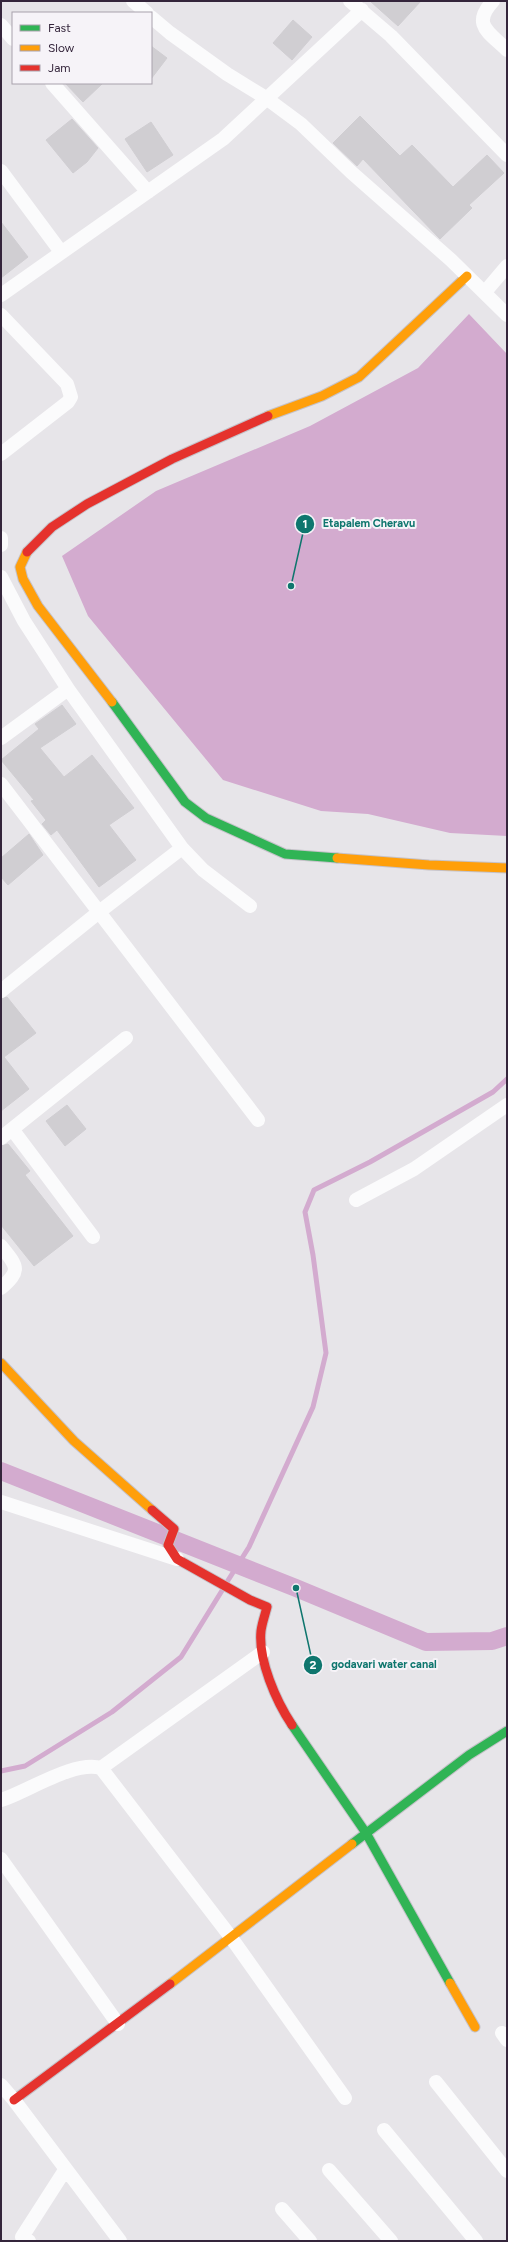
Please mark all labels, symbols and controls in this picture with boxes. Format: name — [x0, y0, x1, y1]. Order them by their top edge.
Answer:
legend — [12, 12, 152, 84]
text: Fast — [48, 21, 71, 35]
text: Slow — [48, 41, 75, 55]
text: Jam — [48, 61, 71, 75]
callout: Etapalem Cheravu — [295, 512, 424, 535]
text: 1 — [302, 517, 308, 531]
text: Etapalem Cheravu — [323, 517, 415, 530]
callout: godavari water canal — [303, 1653, 444, 1676]
text: 2 — [310, 1658, 317, 1672]
text: godavari water canal — [331, 1658, 437, 1671]

